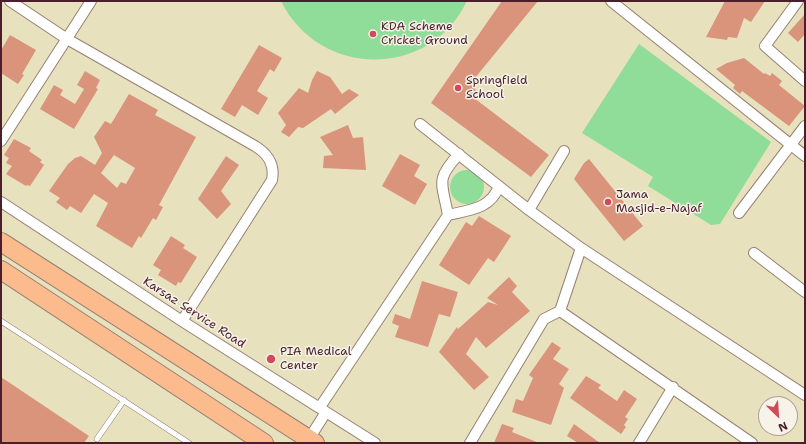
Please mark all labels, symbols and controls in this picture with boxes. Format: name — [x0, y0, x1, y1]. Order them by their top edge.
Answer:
place label: KDA Scheme Cricket Ground — [381, 20, 468, 48]
marker: KDA Scheme Cricket Ground — [368, 29, 378, 39]
place label: Springfield School — [466, 74, 528, 102]
marker: Springfield School — [453, 83, 463, 93]
place label: Jama Masjid-e-Najaf — [616, 188, 702, 216]
marker: Jama Masjid-e-Najaf — [603, 197, 613, 207]
street label: Karsaz Service Road — [140, 274, 248, 352]
place label: PIA Medical Center — [280, 345, 351, 373]
marker: PIA Medical Center — [265, 353, 277, 365]
north arrow — [758, 396, 798, 436]
text: N — [776, 418, 790, 435]

